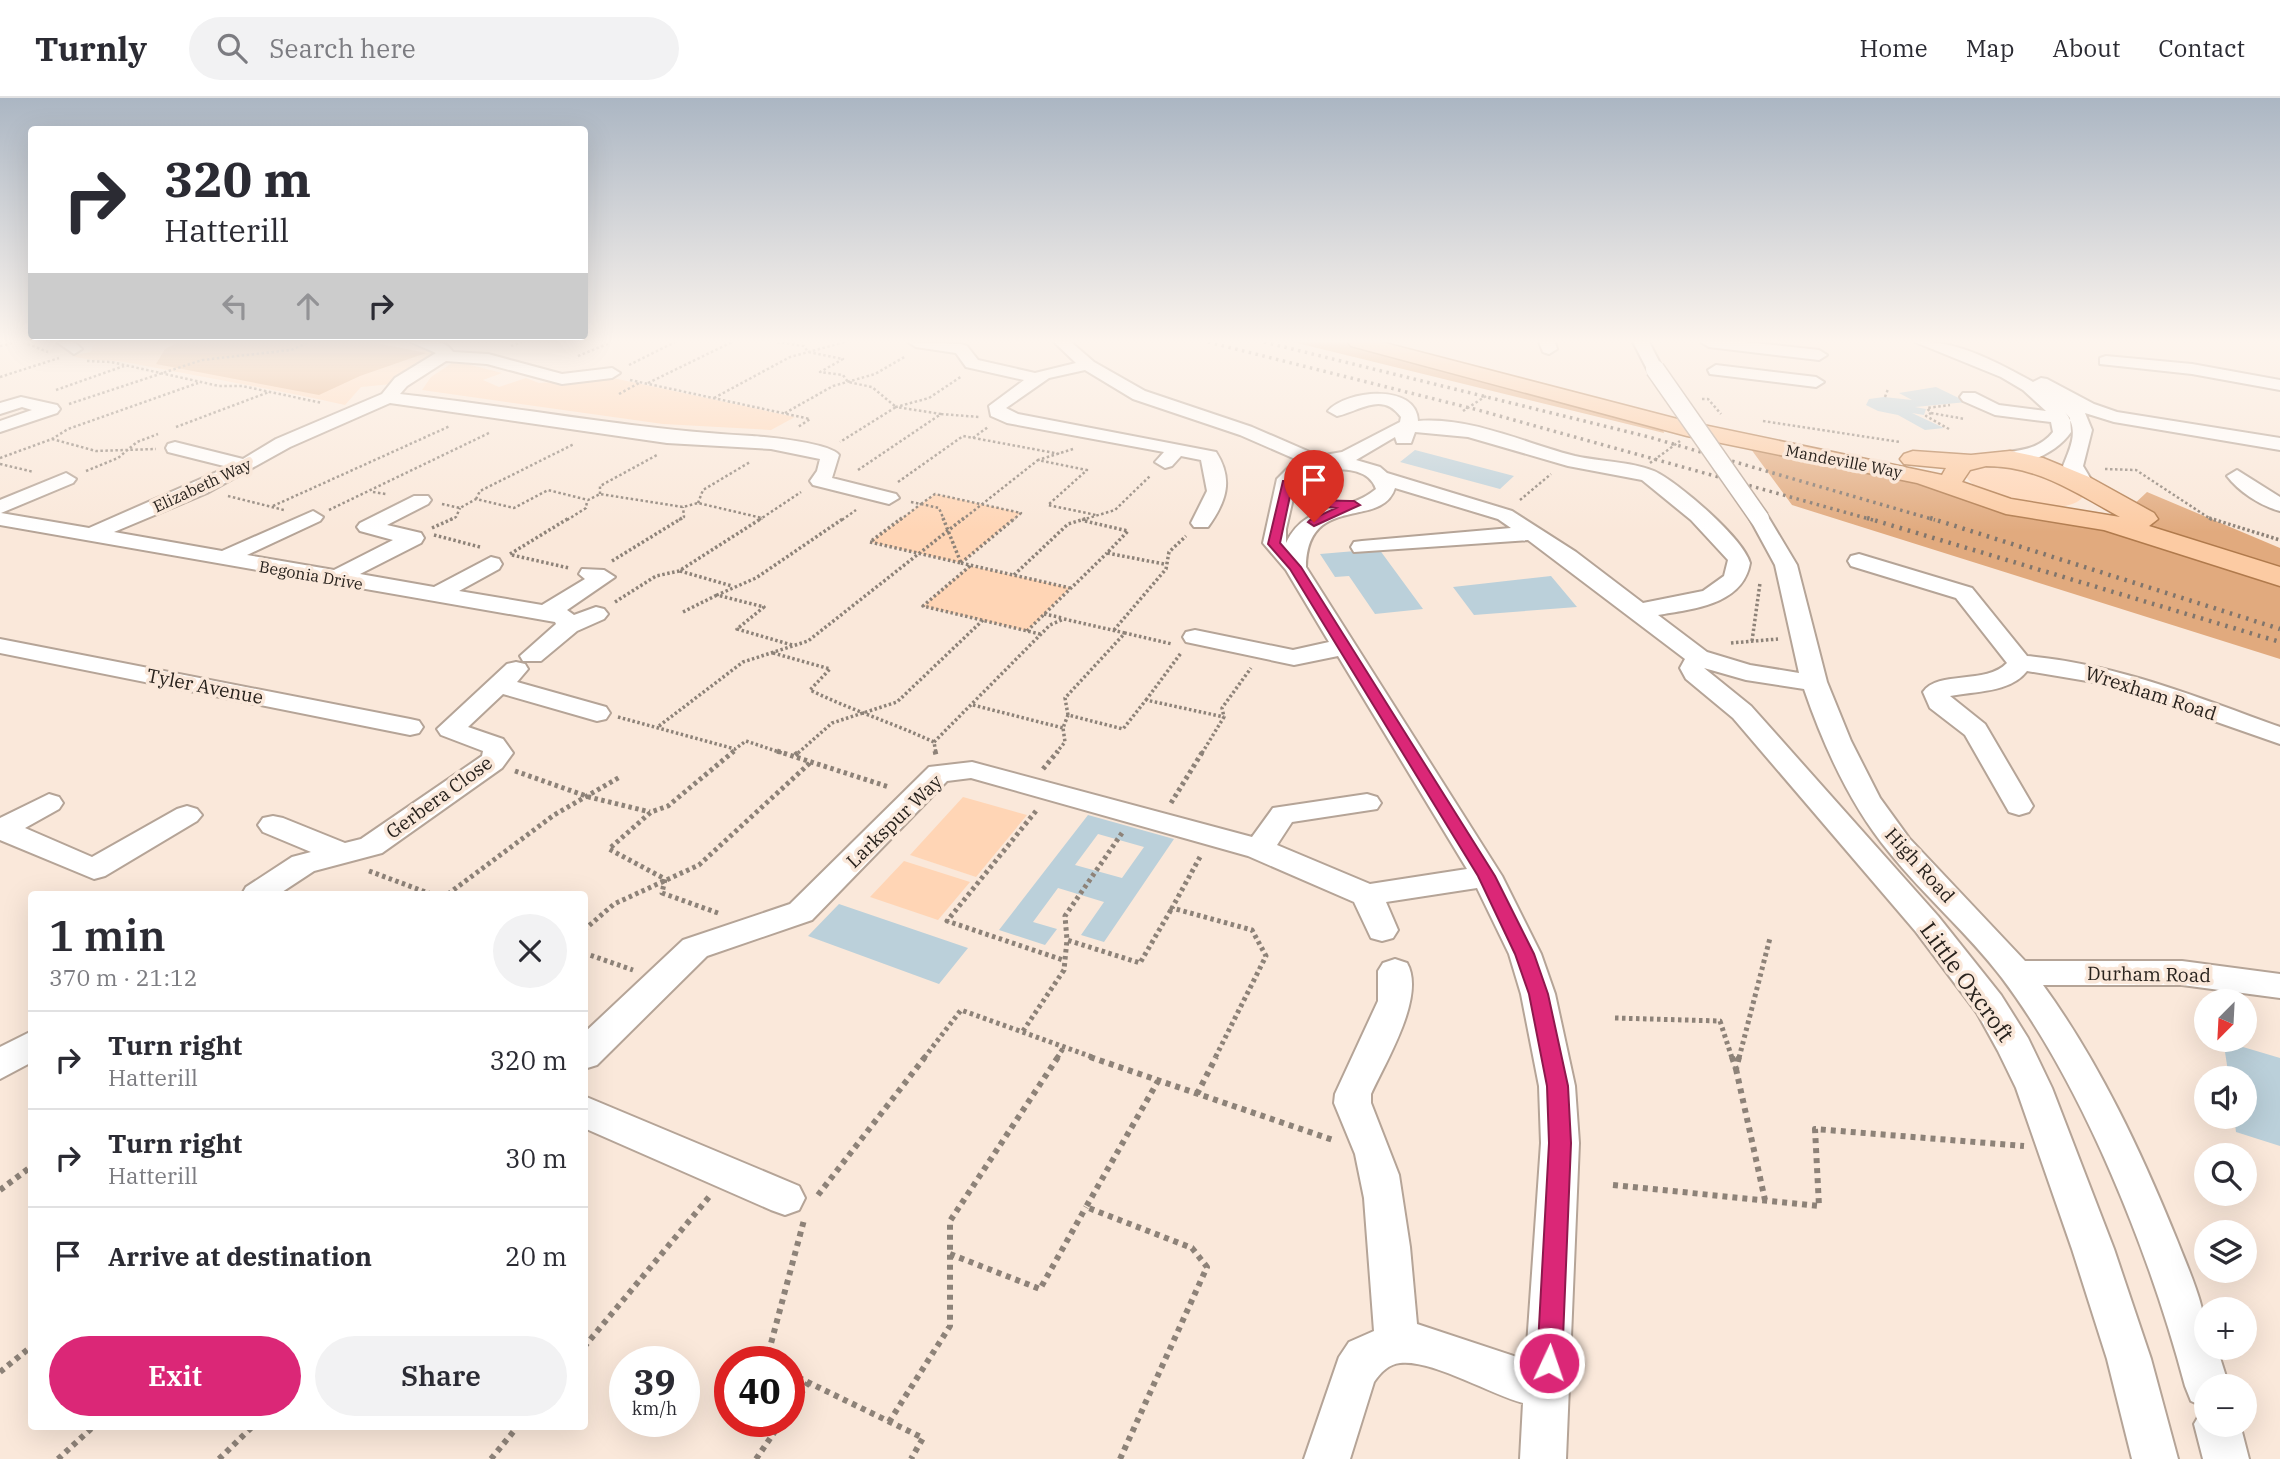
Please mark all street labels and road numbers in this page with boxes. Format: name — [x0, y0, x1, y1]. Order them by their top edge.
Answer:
street label: Mandeville Way — [1784, 440, 1904, 482]
street label: Elizabeth Way — [150, 453, 255, 516]
street label: Begonia Drive — [258, 556, 364, 594]
street label: Wrexham Road — [2082, 660, 2220, 726]
street label: Tyler Avenue — [145, 663, 265, 709]
street label: Gerbera Close — [381, 750, 497, 844]
street label: Larkspur Way — [841, 769, 948, 873]
street label: High Road — [1880, 822, 1960, 908]
street label: Little Oxcroft — [1914, 915, 2021, 1047]
street label: Durham Road — [2087, 961, 2211, 987]

